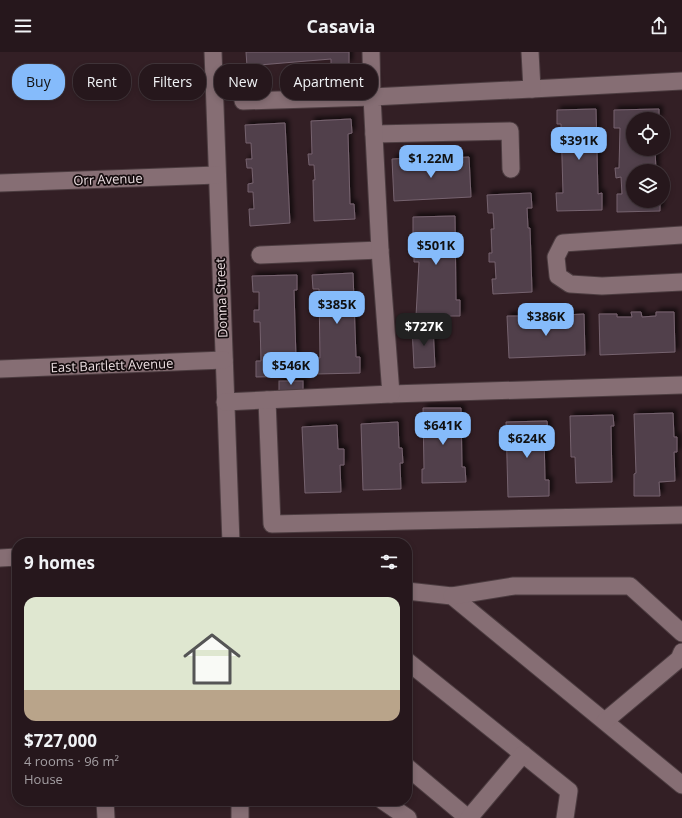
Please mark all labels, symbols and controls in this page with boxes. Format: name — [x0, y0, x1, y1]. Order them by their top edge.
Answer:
text: Casavia — [307, 14, 375, 38]
icon: menu — [12, 15, 34, 37]
icon: share — [648, 15, 670, 37]
chip: Buy — [12, 64, 65, 100]
chip: Rent — [73, 64, 131, 100]
chip: Filters — [139, 64, 206, 100]
chip: New — [214, 64, 272, 100]
chip: Apartment — [280, 64, 378, 100]
map controls — [626, 112, 670, 208]
button: locate — [626, 112, 670, 156]
pin: $391K — [551, 127, 607, 161]
text: $391K — [560, 131, 598, 149]
pin: $1.22M — [398, 145, 464, 179]
text: $1.22M — [408, 149, 454, 167]
button: layers — [626, 164, 670, 208]
street label: Orr Avenue — [73, 169, 143, 189]
pin: $501K — [408, 232, 464, 266]
text: $501K — [417, 236, 455, 254]
street label: Donna Street — [211, 257, 231, 338]
pin: $385K — [309, 291, 365, 325]
text: $385K — [318, 295, 356, 313]
pin: $386K — [518, 303, 574, 337]
text: $386K — [527, 307, 565, 325]
pin: $727K — [396, 313, 452, 347]
text: $727K — [405, 317, 443, 335]
pin: $546K — [263, 352, 319, 386]
street label: East Bartlett Avenue — [50, 354, 174, 376]
text: $546K — [272, 356, 310, 374]
pin: $641K — [415, 412, 471, 446]
text: $641K — [424, 416, 462, 434]
pin: $624K — [499, 425, 555, 459]
text: $624K — [508, 429, 546, 447]
text: 9 homes — [24, 551, 95, 574]
icon: filters — [378, 551, 400, 573]
icon: home — [176, 623, 248, 695]
text: $727,000 — [24, 729, 97, 752]
text: 4 rooms · 96 m² — [24, 752, 119, 770]
text: House — [24, 770, 63, 788]

